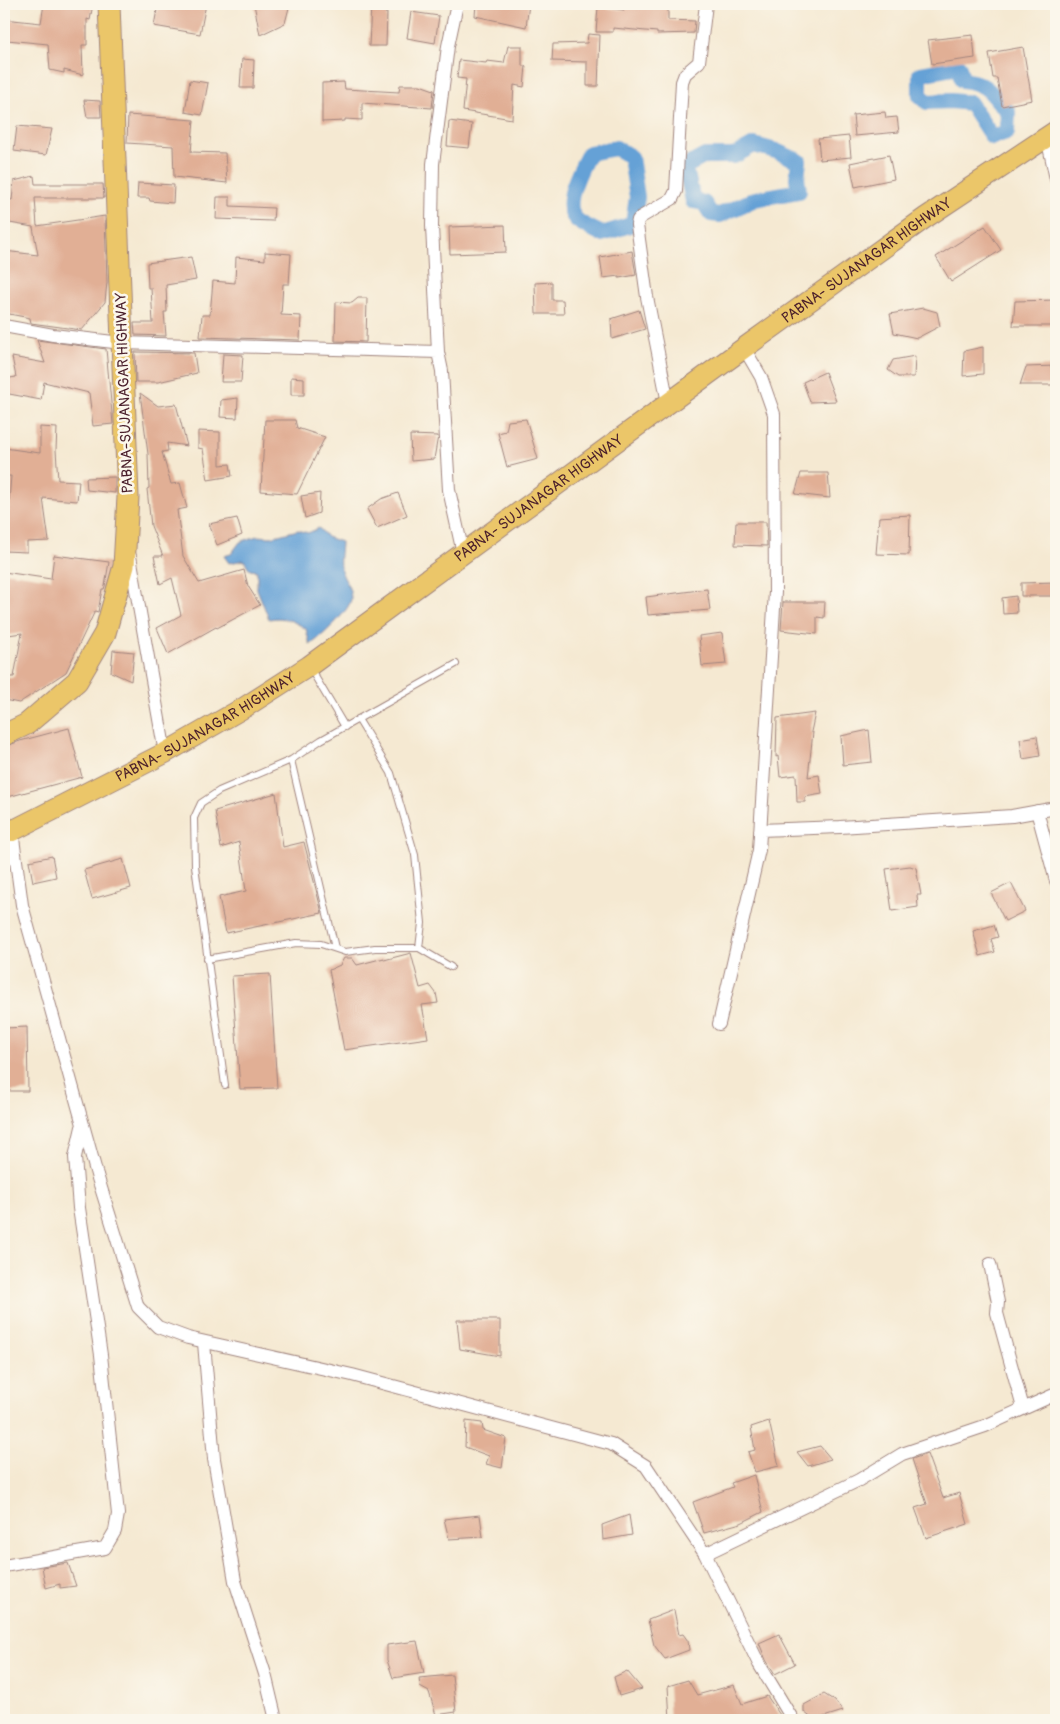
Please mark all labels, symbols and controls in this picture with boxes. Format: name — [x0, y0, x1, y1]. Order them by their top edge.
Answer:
street label: PABNA- SUJANAGAR HIGHWAY — [778, 194, 956, 328]
street label: PABNA-SUJANAGAR HIGHWAY — [111, 292, 138, 494]
street label: PABNA- SUJANAGAR HIGHWAY — [451, 430, 627, 566]
street label: PABNA- SUJANAGAR HIGHWAY — [112, 668, 299, 787]

